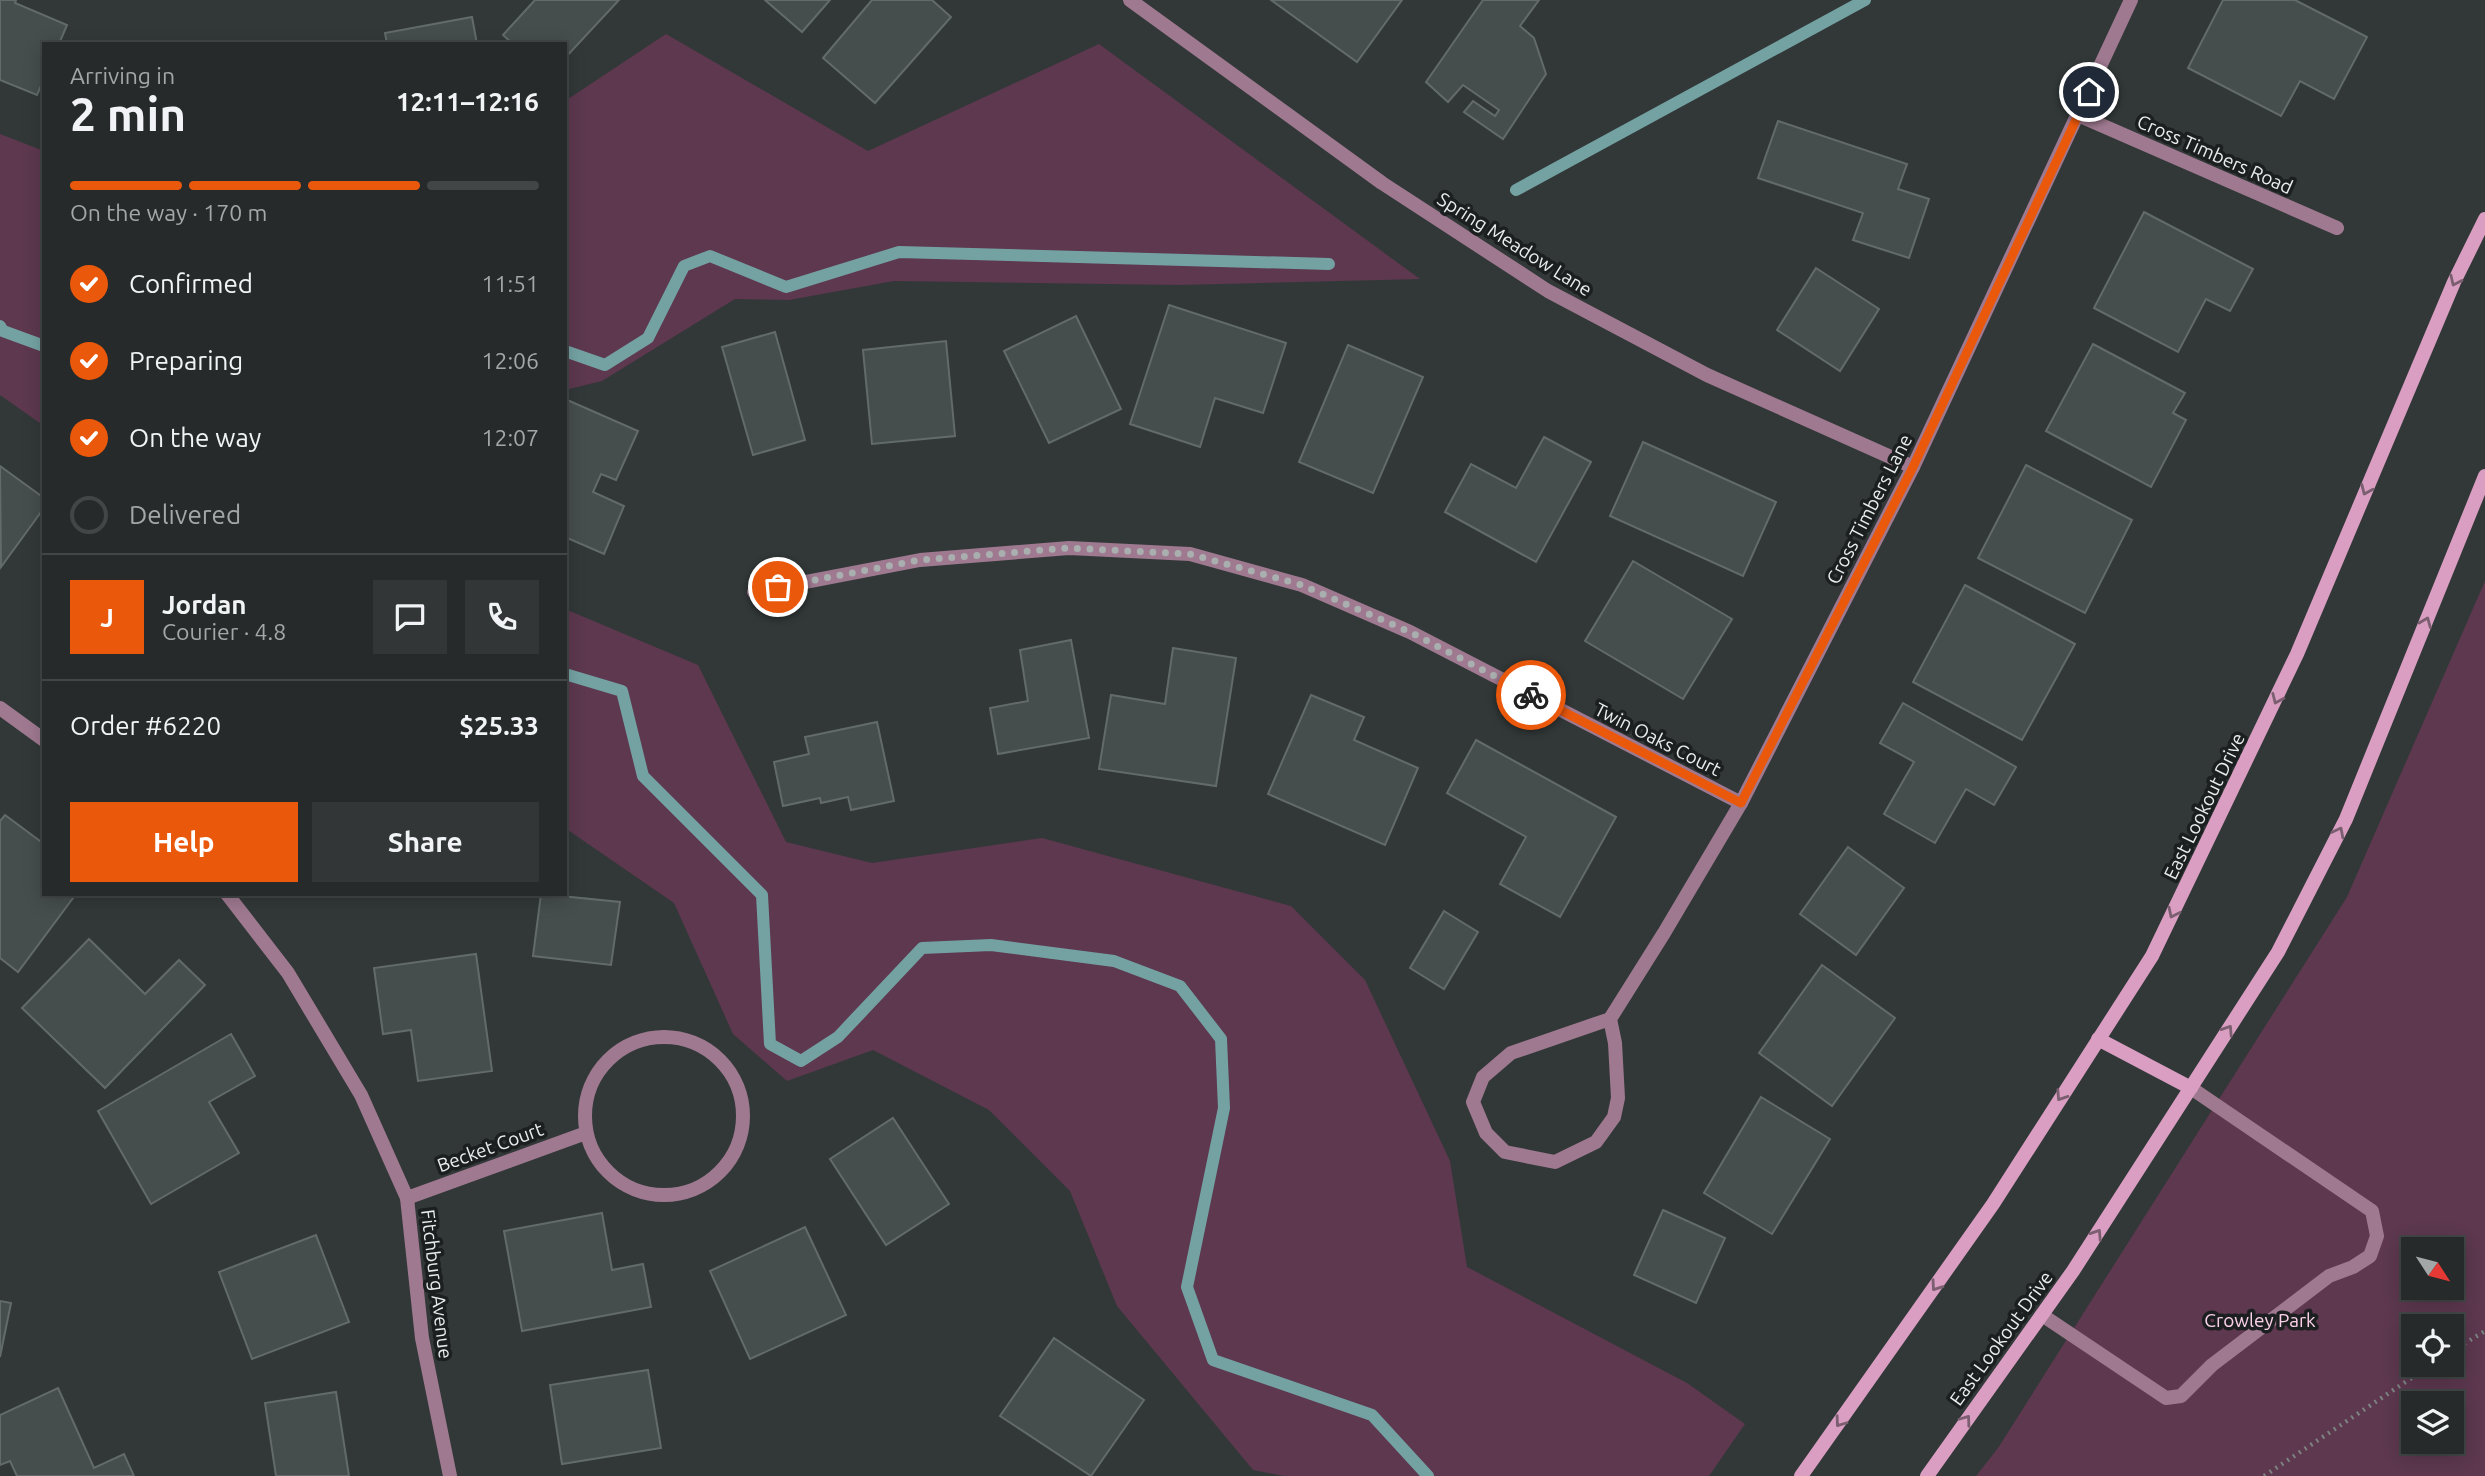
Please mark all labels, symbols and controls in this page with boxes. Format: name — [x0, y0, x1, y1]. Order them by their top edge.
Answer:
pin — [2059, 62, 2119, 122]
text: Arriving in — [70, 63, 175, 88]
icon: home — [2070, 73, 2108, 111]
text: 12:11–12:16 — [396, 87, 539, 116]
text: 2 min — [70, 88, 186, 140]
street label: Cross Timbers Road — [2134, 110, 2296, 198]
street label: Spring Meadow Lane — [1434, 188, 1596, 300]
text: On the way · 170 m — [70, 200, 267, 225]
icon: check — [70, 265, 108, 303]
text: Confirmed — [129, 269, 253, 298]
text: 11:51 — [481, 271, 539, 296]
one-way arrow — [2450, 274, 2464, 286]
icon: check — [70, 342, 108, 380]
text: Preparing — [129, 346, 243, 375]
text: 12:06 — [481, 348, 539, 373]
icon: check — [70, 419, 108, 457]
text: On the way — [129, 423, 261, 452]
text: 12:07 — [481, 425, 539, 450]
street label: Cross Timbers Lane — [1822, 431, 1916, 587]
one-way arrow — [2360, 483, 2374, 495]
text: Delivered — [129, 500, 241, 529]
pin — [748, 557, 808, 617]
icon: bag — [759, 568, 797, 606]
button: chat — [373, 580, 447, 654]
button: phone — [465, 580, 539, 654]
text: Jordan — [162, 590, 247, 619]
text: J — [100, 603, 114, 632]
one-way arrow — [2417, 617, 2431, 629]
text: Courier · 4.8 — [162, 619, 286, 644]
courier — [1496, 660, 1566, 730]
icon: bike — [1512, 676, 1550, 714]
one-way arrow — [2271, 692, 2285, 704]
street label: Twin Oaks Court — [1591, 698, 1725, 781]
text: Order #6220 — [70, 711, 221, 740]
text: $25.33 — [459, 711, 539, 740]
street label: East Lookout Drive — [2159, 729, 2249, 883]
button: Help — [70, 802, 298, 882]
button: Share — [312, 802, 539, 882]
one-way arrow — [2331, 827, 2345, 840]
one-way arrow — [2167, 906, 2181, 918]
one-way arrow — [2219, 1025, 2232, 1038]
one-way arrow — [2057, 1089, 2070, 1102]
street label: Becket Court — [434, 1117, 547, 1176]
street label: Fitchburg Avenue — [417, 1208, 457, 1360]
one-way arrow — [2089, 1229, 2101, 1242]
north arrow — [2401, 1237, 2464, 1300]
map controls — [2401, 1237, 2464, 1454]
street label: East Lookout Drive — [1945, 1267, 2057, 1409]
one-way arrow — [1932, 1278, 1944, 1291]
park label: Crowley Park — [2204, 1309, 2316, 1331]
button: locate — [2401, 1314, 2464, 1377]
button: layers — [2401, 1391, 2464, 1454]
one-way arrow — [1836, 1414, 1848, 1427]
one-way arrow — [1958, 1415, 1971, 1428]

